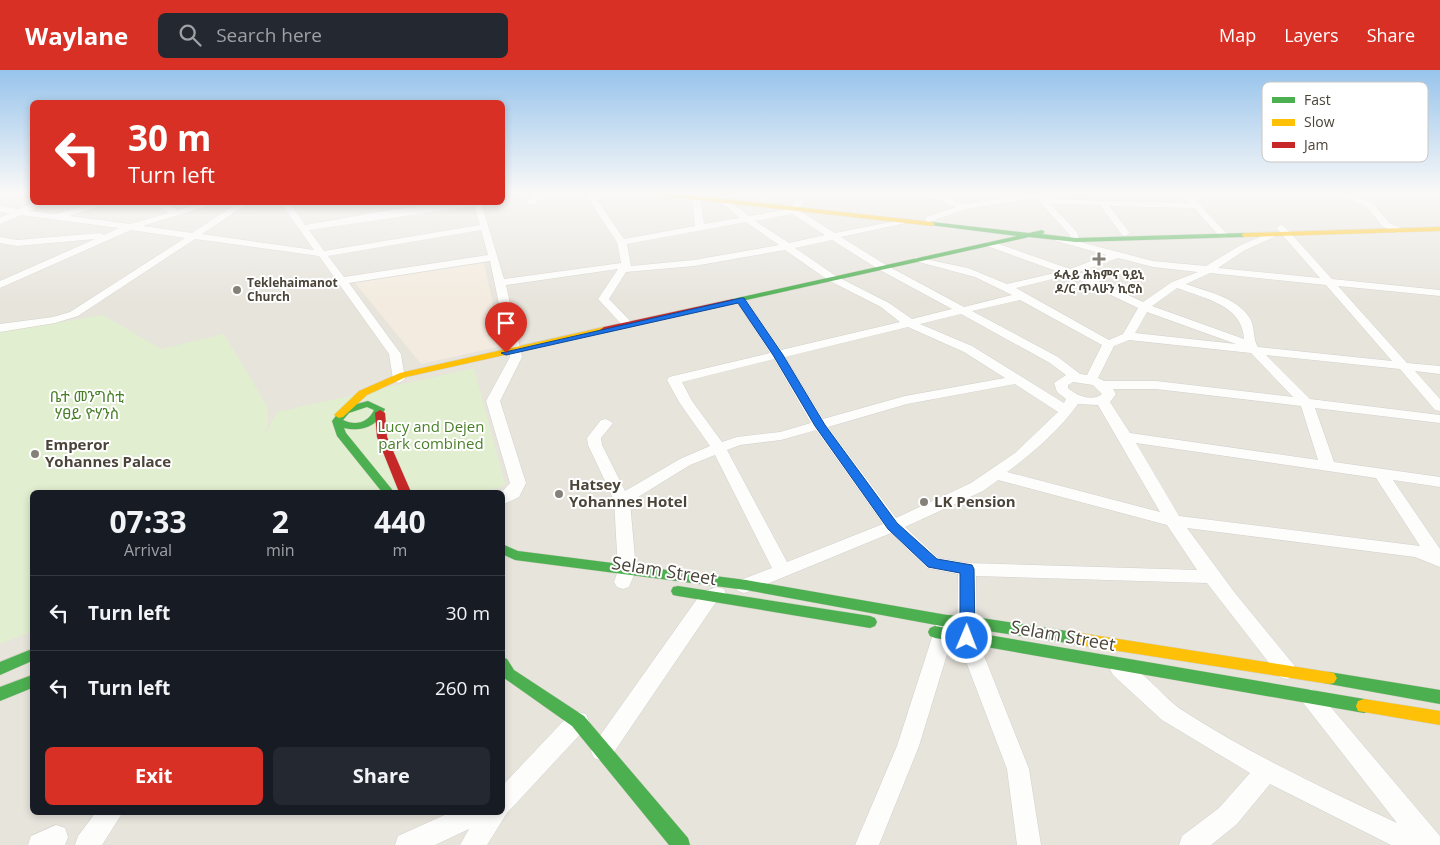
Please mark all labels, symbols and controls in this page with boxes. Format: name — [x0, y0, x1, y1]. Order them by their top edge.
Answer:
search box — [158, 13, 508, 58]
text: Waylane — [25, 19, 128, 52]
icon: search — [176, 21, 204, 49]
text: Search here — [216, 22, 322, 48]
text: Map — [1219, 23, 1256, 47]
text: Layers — [1284, 23, 1339, 47]
text: Share — [1367, 23, 1415, 47]
legend — [1262, 82, 1428, 162]
text: Fast — [1304, 90, 1331, 109]
text: Slow — [1304, 112, 1335, 131]
text: 30 m — [128, 114, 211, 161]
icon: left — [45, 120, 110, 185]
text: Jam — [1302, 135, 1329, 154]
text: Turn left — [128, 159, 215, 189]
marker: ፉሉይ ሕክምና ዓይኒ ዶ/ር ጥላሁን ኪሮስ — [1092, 252, 1106, 266]
place label: ፉሉይ ሕክምና ዓይኒ ዶ/ር ጥላሁን ኪሮስ — [1054, 266, 1145, 297]
place label: Teklehaimanot Church — [247, 274, 338, 305]
marker: Teklehaimanot Church — [231, 284, 243, 296]
pin — [485, 302, 527, 353]
icon: arrive — [492, 309, 520, 337]
park label: ቤተ መንግስቲ ሃፀይ ዮሃንስ — [50, 386, 124, 423]
park label: Lucy and Dejen park combined — [378, 416, 484, 453]
place label: Emperor Yohannes Palace — [45, 434, 171, 471]
marker: Emperor Yohannes Palace — [29, 448, 41, 460]
place label: Hatsey Yohannes Hotel — [569, 474, 687, 511]
marker: Hatsey Yohannes Hotel — [553, 488, 565, 500]
place label: LK Pension — [934, 491, 1016, 511]
marker: LK Pension — [918, 496, 930, 508]
text: 07:33 — [109, 501, 187, 542]
text: 2 — [272, 501, 289, 542]
text: 440 — [374, 501, 426, 542]
text: Arrival — [124, 539, 172, 561]
text: min — [266, 539, 295, 561]
text: m — [392, 539, 407, 561]
street label: Selam Street — [610, 550, 718, 590]
icon: left — [45, 599, 73, 627]
text: Turn left — [88, 600, 170, 626]
text: 30 m — [446, 600, 490, 626]
position arrow — [940, 611, 992, 663]
street label: Selam Street — [1009, 614, 1118, 656]
icon: left — [45, 674, 73, 702]
text: Turn left — [88, 675, 170, 701]
text: 260 m — [435, 675, 490, 701]
button: Exit — [45, 747, 263, 805]
button: Share — [273, 747, 490, 805]

